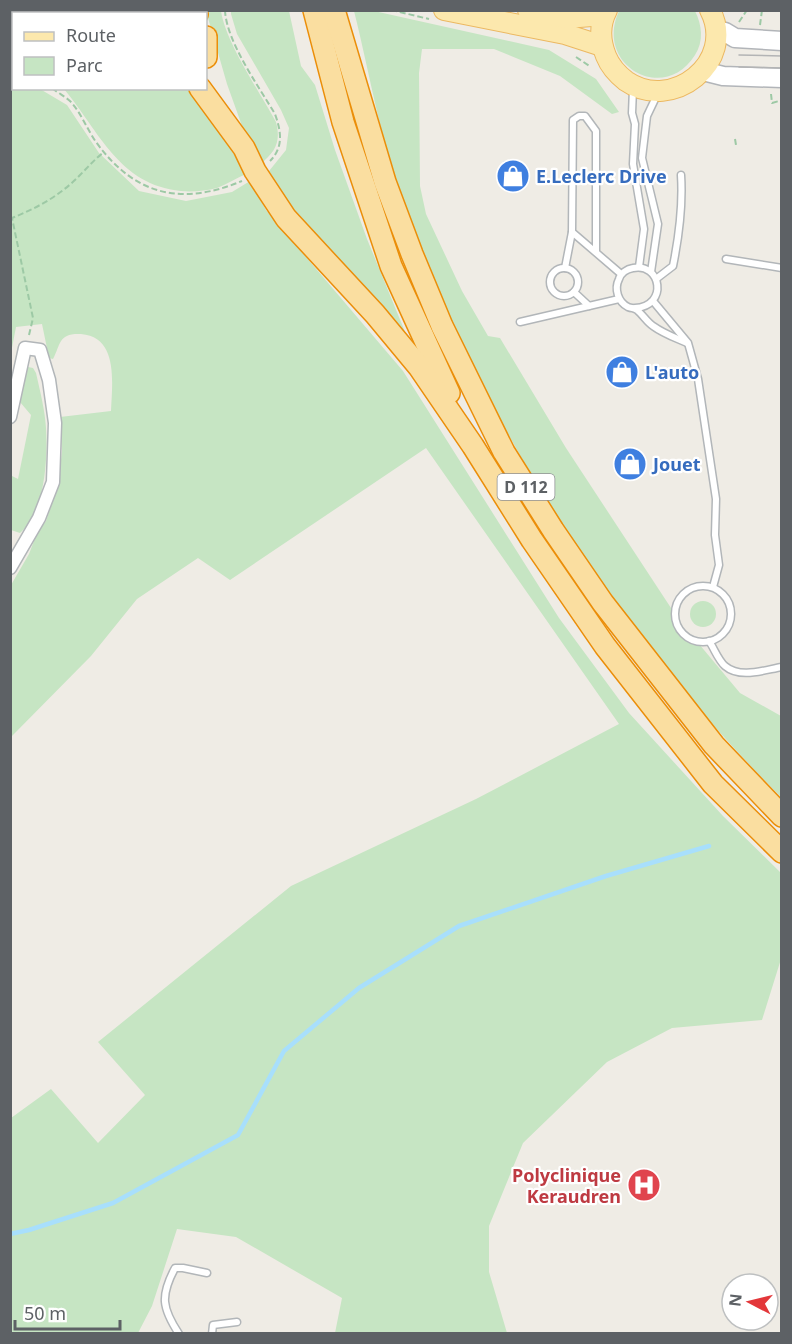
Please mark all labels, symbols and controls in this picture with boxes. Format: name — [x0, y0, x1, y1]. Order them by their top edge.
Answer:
legend — [12, 12, 207, 90]
text: Route — [66, 23, 116, 47]
text: Parc — [66, 53, 103, 77]
shop icon: E.Leclerc Drive — [495, 158, 531, 194]
place label: E.Leclerc Drive — [536, 164, 667, 188]
shop icon: L'auto — [604, 354, 640, 390]
place label: L'auto — [645, 360, 699, 384]
shop icon: Jouet — [612, 446, 648, 482]
place label: Jouet — [651, 452, 701, 476]
road number: D 112 — [498, 474, 554, 500]
place label: Polyclinique Keraudren — [512, 1163, 621, 1208]
hospital icon: Polyclinique Keraudren — [626, 1167, 662, 1203]
north arrow — [720, 1272, 780, 1332]
text: N — [723, 1292, 747, 1308]
scale bar — [15, 1293, 120, 1331]
text: 50 m — [24, 1301, 66, 1325]

